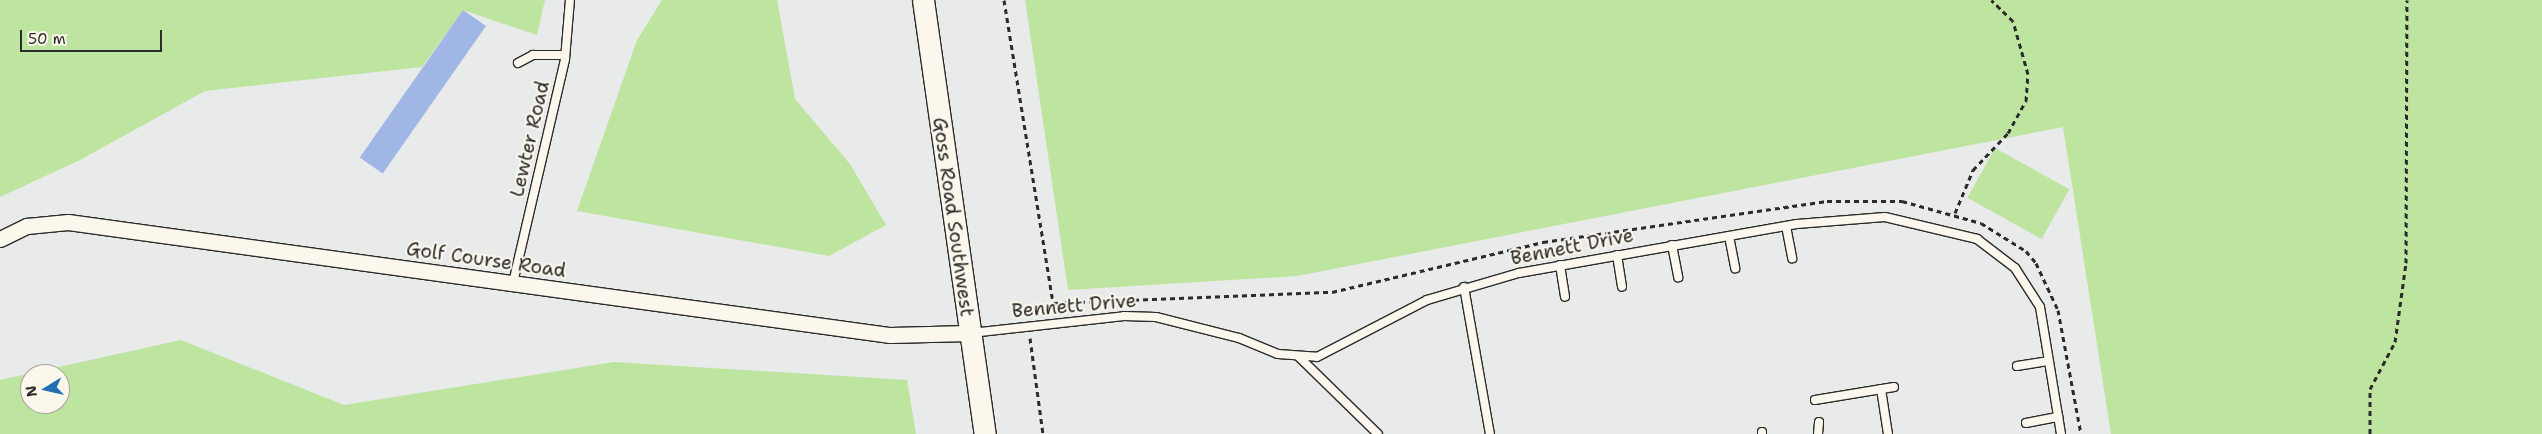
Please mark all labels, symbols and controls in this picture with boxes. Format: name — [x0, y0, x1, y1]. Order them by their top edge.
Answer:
scale bar — [22, 20, 165, 52]
text: 50 m — [28, 29, 66, 49]
street label: Lewter Road — [506, 79, 554, 199]
street label: Goss Road Southwest — [928, 116, 978, 318]
street label: Bennett Drive — [1509, 224, 1635, 270]
street label: Golf Course Road — [405, 238, 567, 282]
street label: Bennett Drive — [1011, 289, 1137, 323]
north arrow — [20, 364, 70, 414]
text: N — [21, 384, 41, 398]

